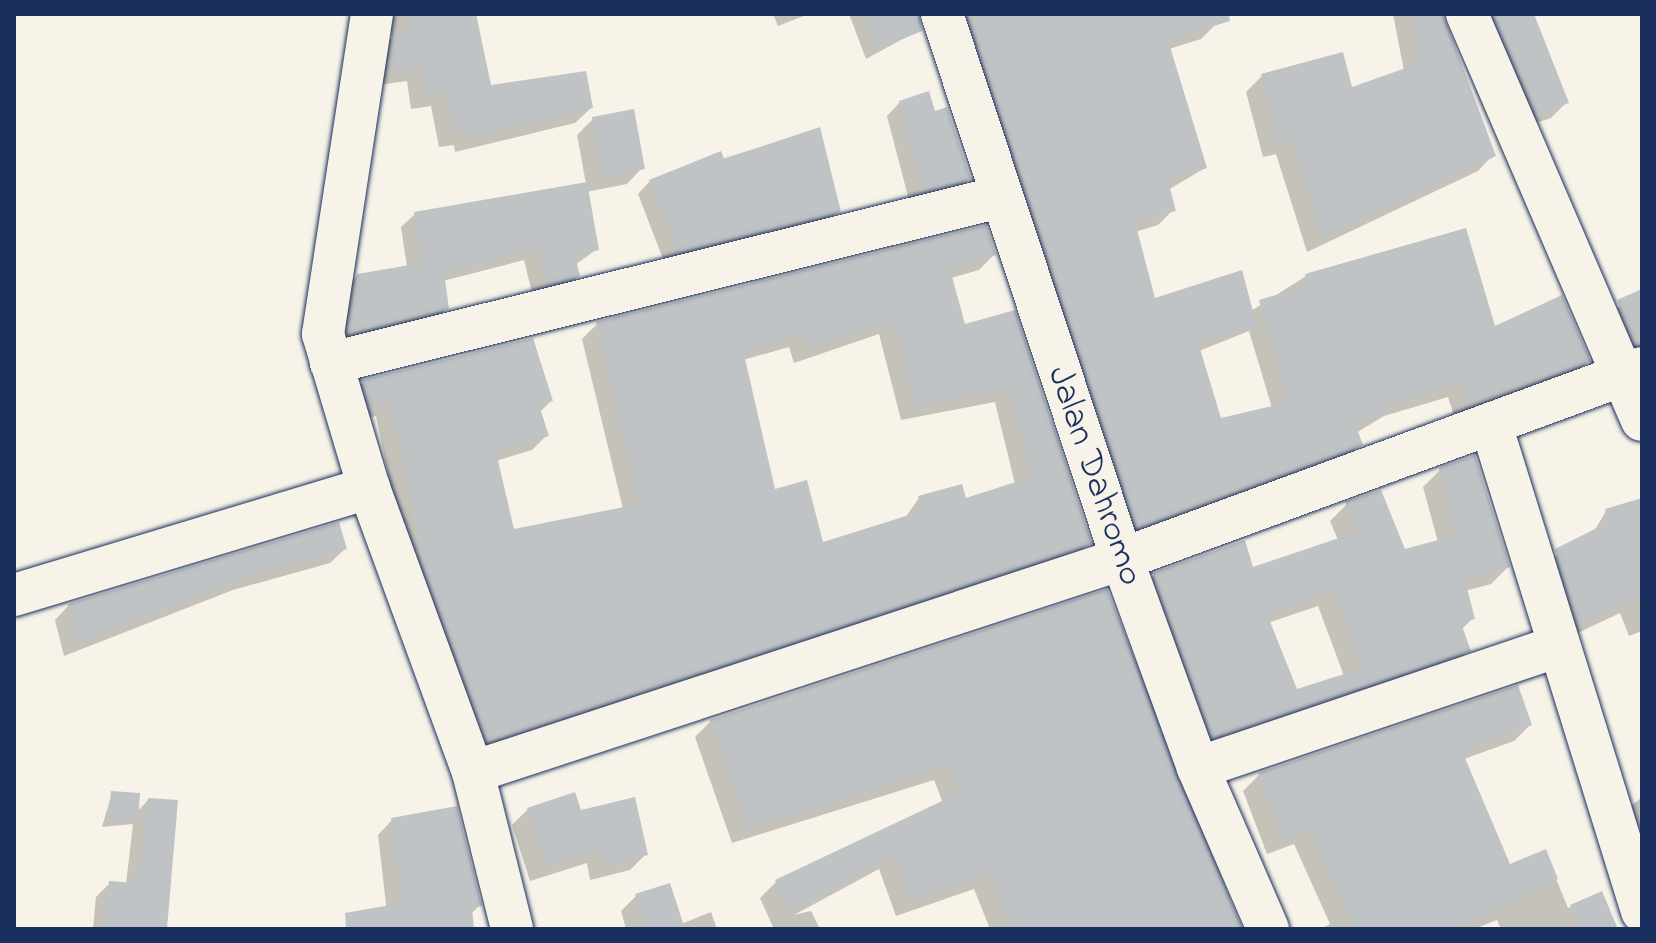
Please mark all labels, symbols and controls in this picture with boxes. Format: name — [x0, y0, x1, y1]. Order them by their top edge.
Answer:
street label: Jalan Dahromo — [1036, 361, 1152, 591]

